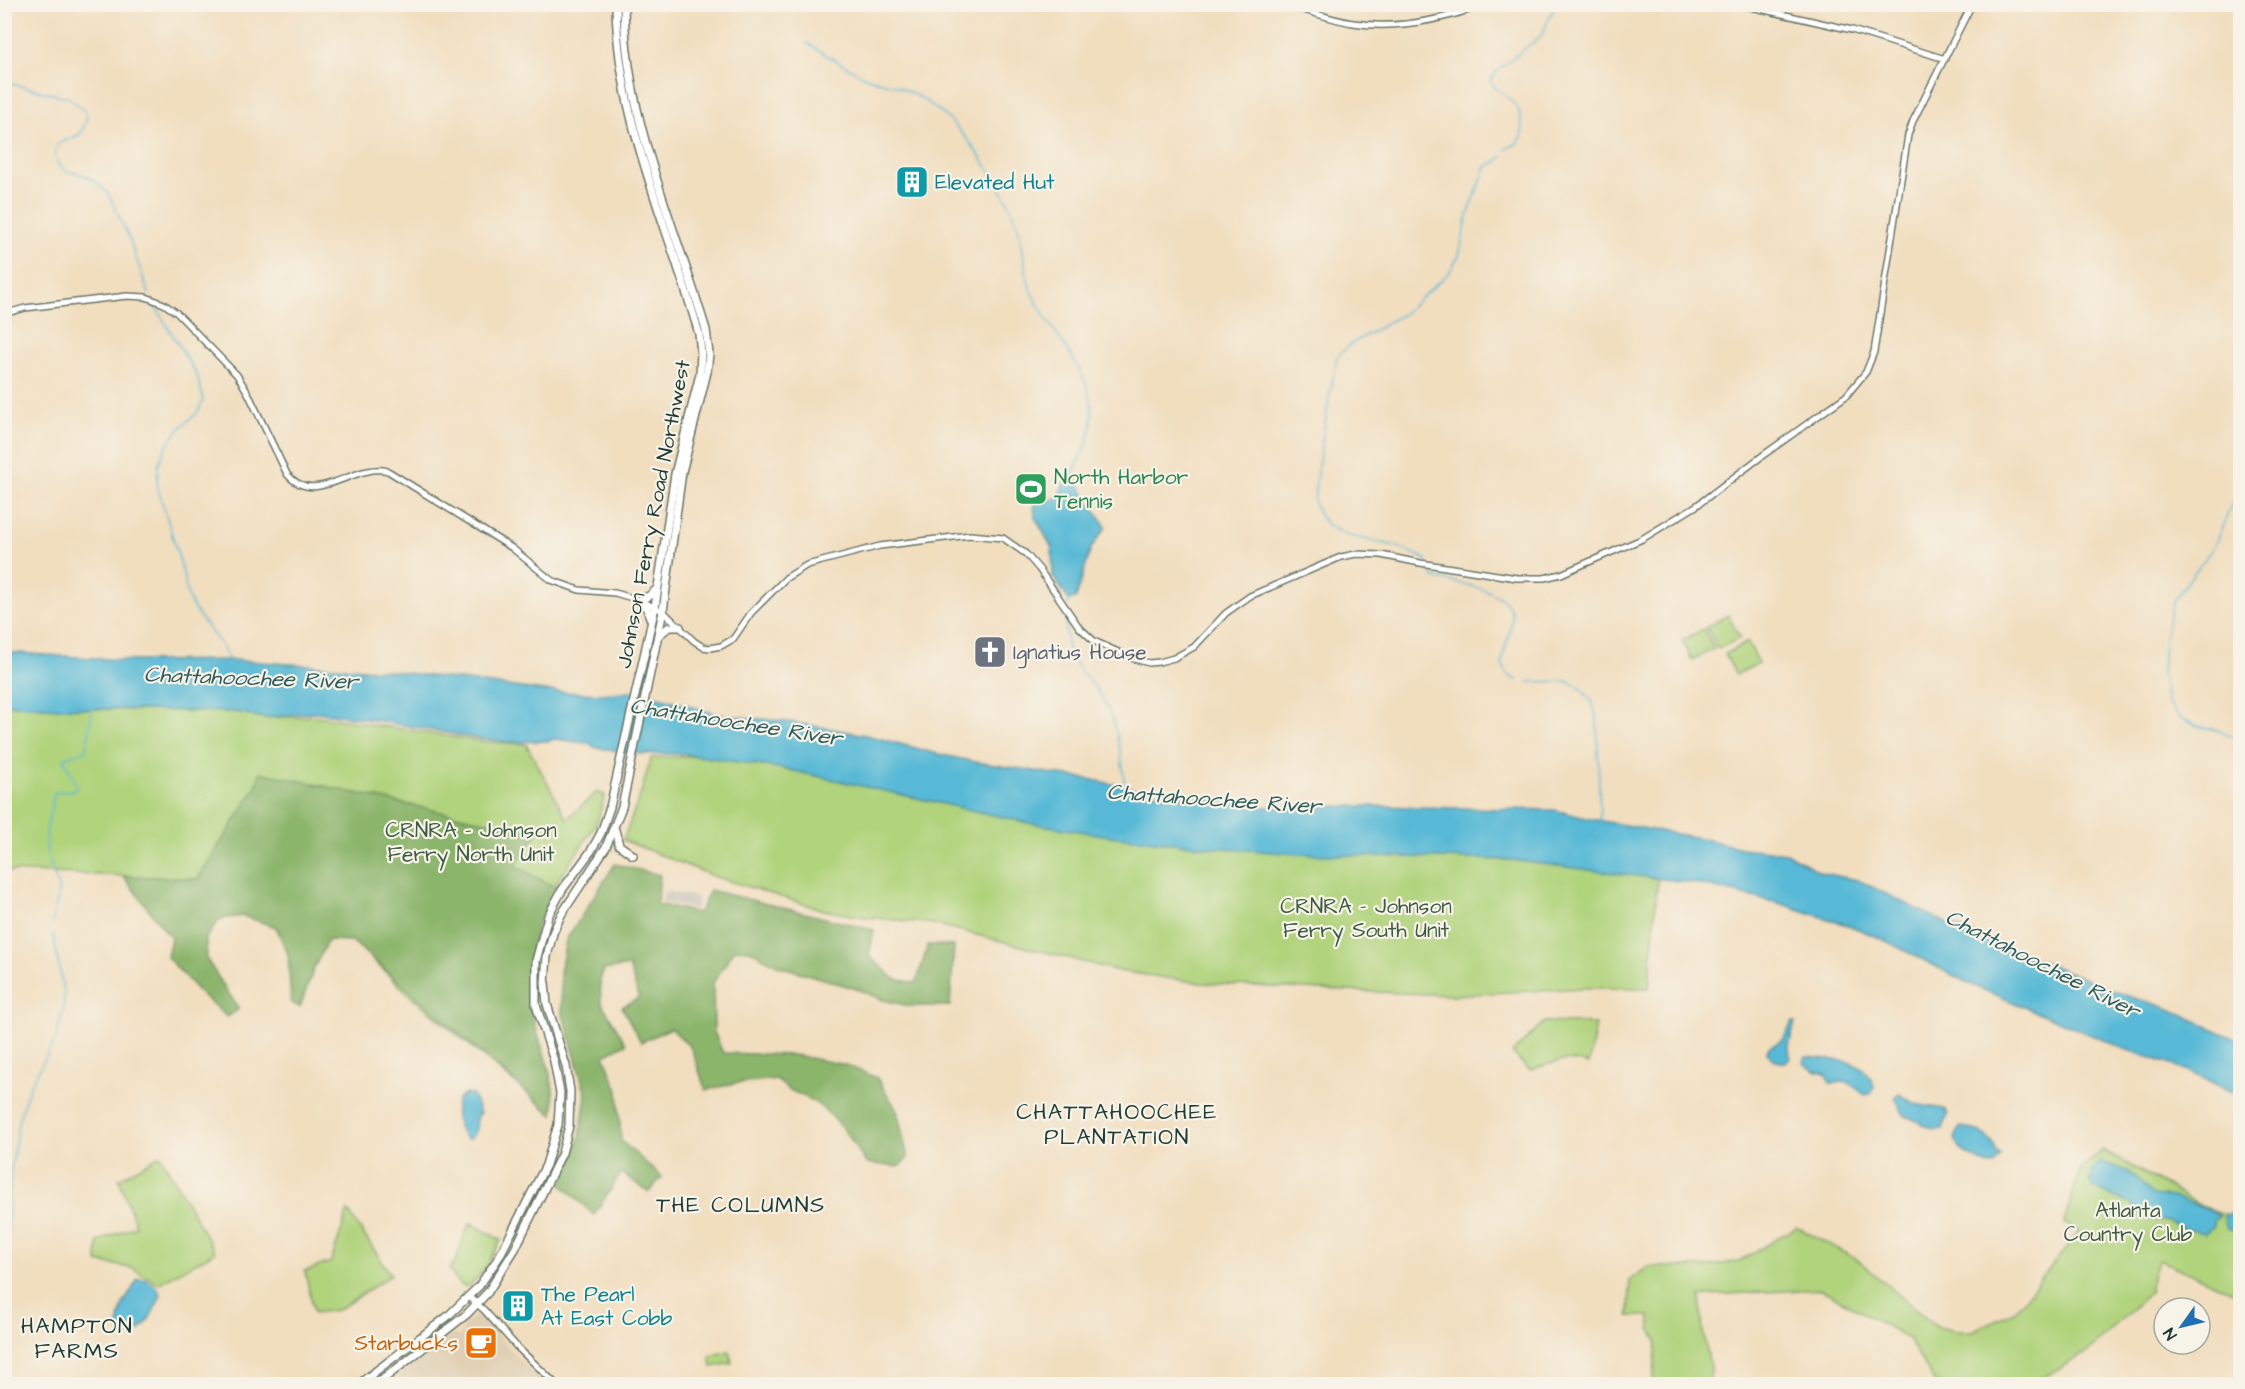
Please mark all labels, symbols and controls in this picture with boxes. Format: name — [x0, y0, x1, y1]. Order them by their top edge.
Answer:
building icon: Elevated Hut — [894, 164, 930, 200]
place label: Elevated Hut — [935, 168, 1055, 197]
street label: Johnson Ferry Road Northwest — [609, 357, 700, 671]
place label: North Harbor Tennis — [1054, 463, 1188, 516]
sports icon: North Harbor Tennis — [1013, 471, 1049, 507]
church icon: Ignatius House — [972, 634, 1008, 670]
place label: Ignatius House — [1013, 638, 1147, 669]
water label: Chattahoochee River — [143, 659, 361, 698]
water label: Chattahoochee River — [628, 690, 847, 755]
water label: Chattahoochee River — [1106, 777, 1325, 823]
park label: CRNRA - Johnson Ferry North Unit — [385, 816, 557, 871]
park label: CRNRA - Johnson Ferry South Unit — [1280, 892, 1452, 947]
water label: Chattahoochee River — [1940, 902, 2147, 1028]
district label: CHATTAHOOCHEE PLANTATION — [1016, 1097, 1218, 1153]
district label: THE COLUMNS — [656, 1190, 826, 1221]
park label: Atlanta Country Club — [2064, 1196, 2192, 1251]
place label: The Pearl At East Cobb — [541, 1280, 672, 1333]
building icon: The Pearl At East Cobb — [500, 1288, 536, 1324]
north arrow — [2152, 1296, 2212, 1356]
district label: HAMPTON FARMS — [21, 1311, 133, 1367]
text: N — [2158, 1324, 2182, 1344]
cafe icon: Starbucks — [463, 1325, 499, 1361]
place label: Starbucks — [355, 1329, 458, 1358]

